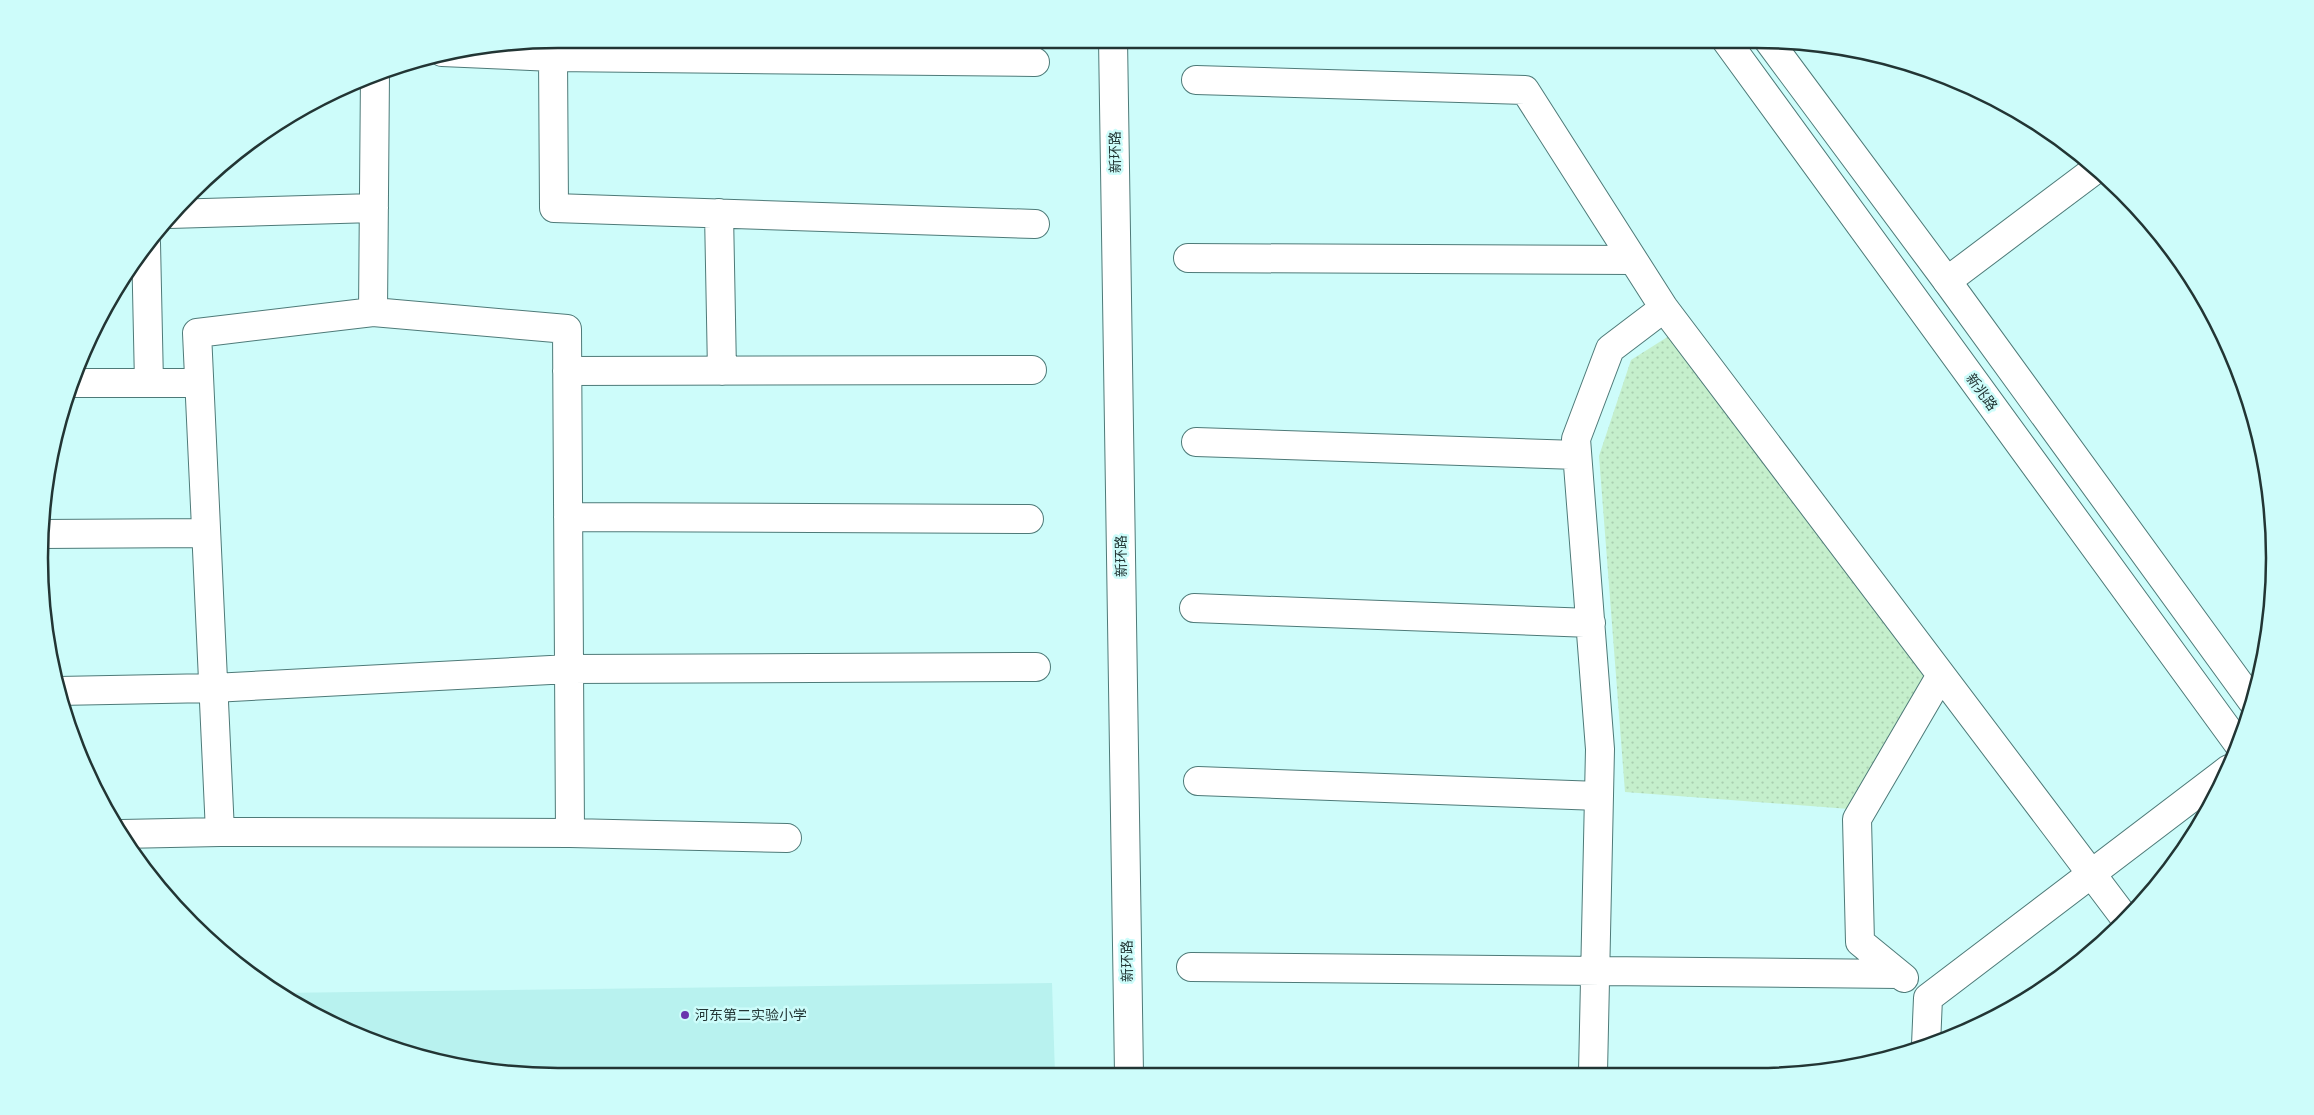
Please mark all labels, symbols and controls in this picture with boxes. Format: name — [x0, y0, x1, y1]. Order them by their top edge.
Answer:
street label: 新环路 — [1107, 131, 1124, 173]
street label: 新兆路 — [1962, 370, 2001, 414]
street label: 新环路 — [1113, 535, 1130, 577]
street label: 新环路 — [1119, 940, 1136, 982]
place label: 河东第二实验小学 — [695, 1007, 807, 1024]
marker: 河东第二实验小学 — [679, 1009, 691, 1021]

